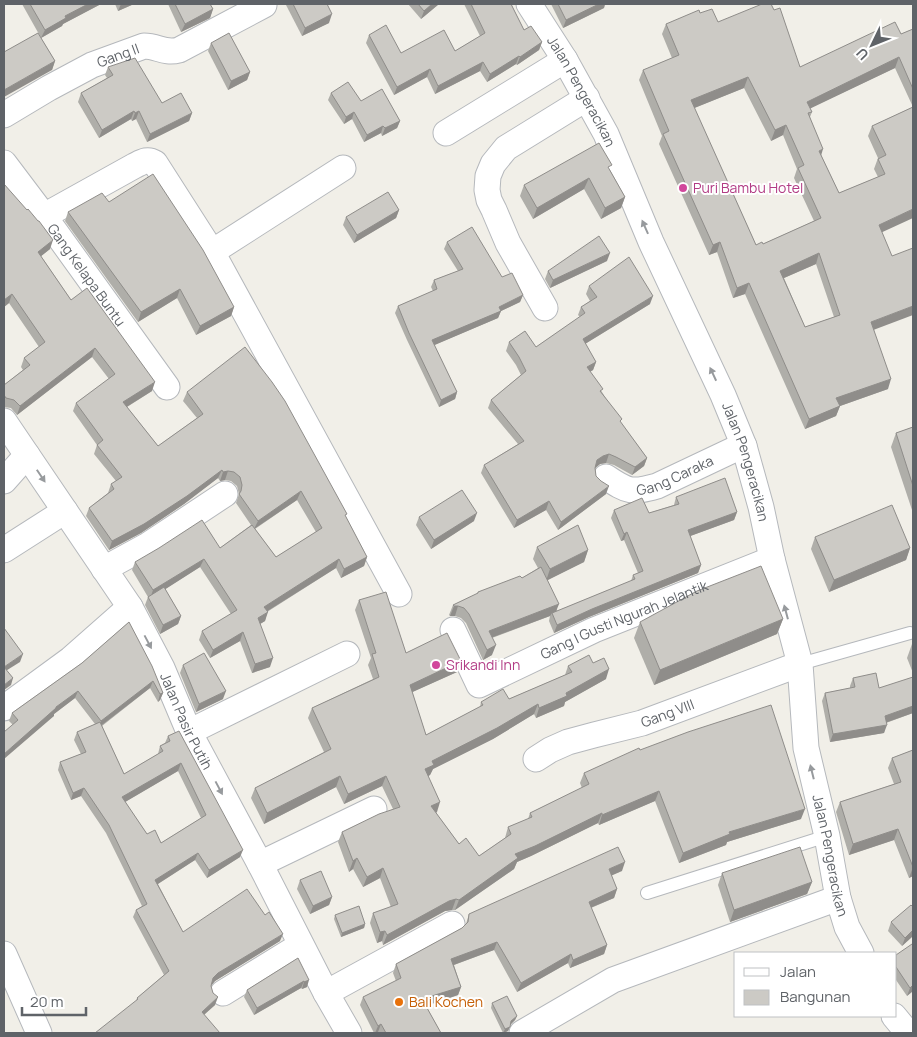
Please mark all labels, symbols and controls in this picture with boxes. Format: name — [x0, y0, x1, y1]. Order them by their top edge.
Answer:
north arrow — [847, 20, 897, 70]
street label: Jalan Pengeracikan — [543, 32, 620, 149]
street label: Gang II — [94, 39, 142, 71]
text: U — [852, 44, 873, 64]
place label: Puri Bambu Hotel — [693, 178, 803, 197]
marker: Puri Bambu Hotel — [677, 182, 689, 194]
street label: Gang Kelapa Buntu — [43, 220, 130, 330]
one-way arrow — [640, 220, 648, 234]
one-way arrow — [709, 367, 717, 381]
street label: Jalan Pengeracikan — [718, 399, 774, 523]
street label: Gang Caraka — [635, 451, 716, 499]
one-way arrow — [36, 470, 46, 483]
street label: Gang I Gusti Ngurah Jelantik — [537, 575, 711, 663]
one-way arrow — [782, 605, 790, 620]
one-way arrow — [144, 635, 152, 649]
place label: Srikandi Inn — [446, 655, 520, 674]
marker: Srikandi Inn — [430, 659, 442, 671]
street label: Jalan Pasir Putih — [156, 670, 217, 773]
street label: Gang VIII — [638, 694, 697, 732]
one-way arrow — [807, 765, 815, 780]
one-way arrow — [215, 781, 223, 795]
street label: Jalan Pengeracikan — [808, 793, 853, 919]
legend — [734, 952, 897, 1017]
text: Jalan — [780, 961, 816, 982]
scale bar — [22, 984, 86, 1016]
text: Bangunan — [780, 986, 850, 1007]
text: 20 m — [30, 991, 63, 1012]
place label: Bali Kochen — [409, 992, 483, 1011]
marker: Bali Kochen — [393, 996, 405, 1008]

